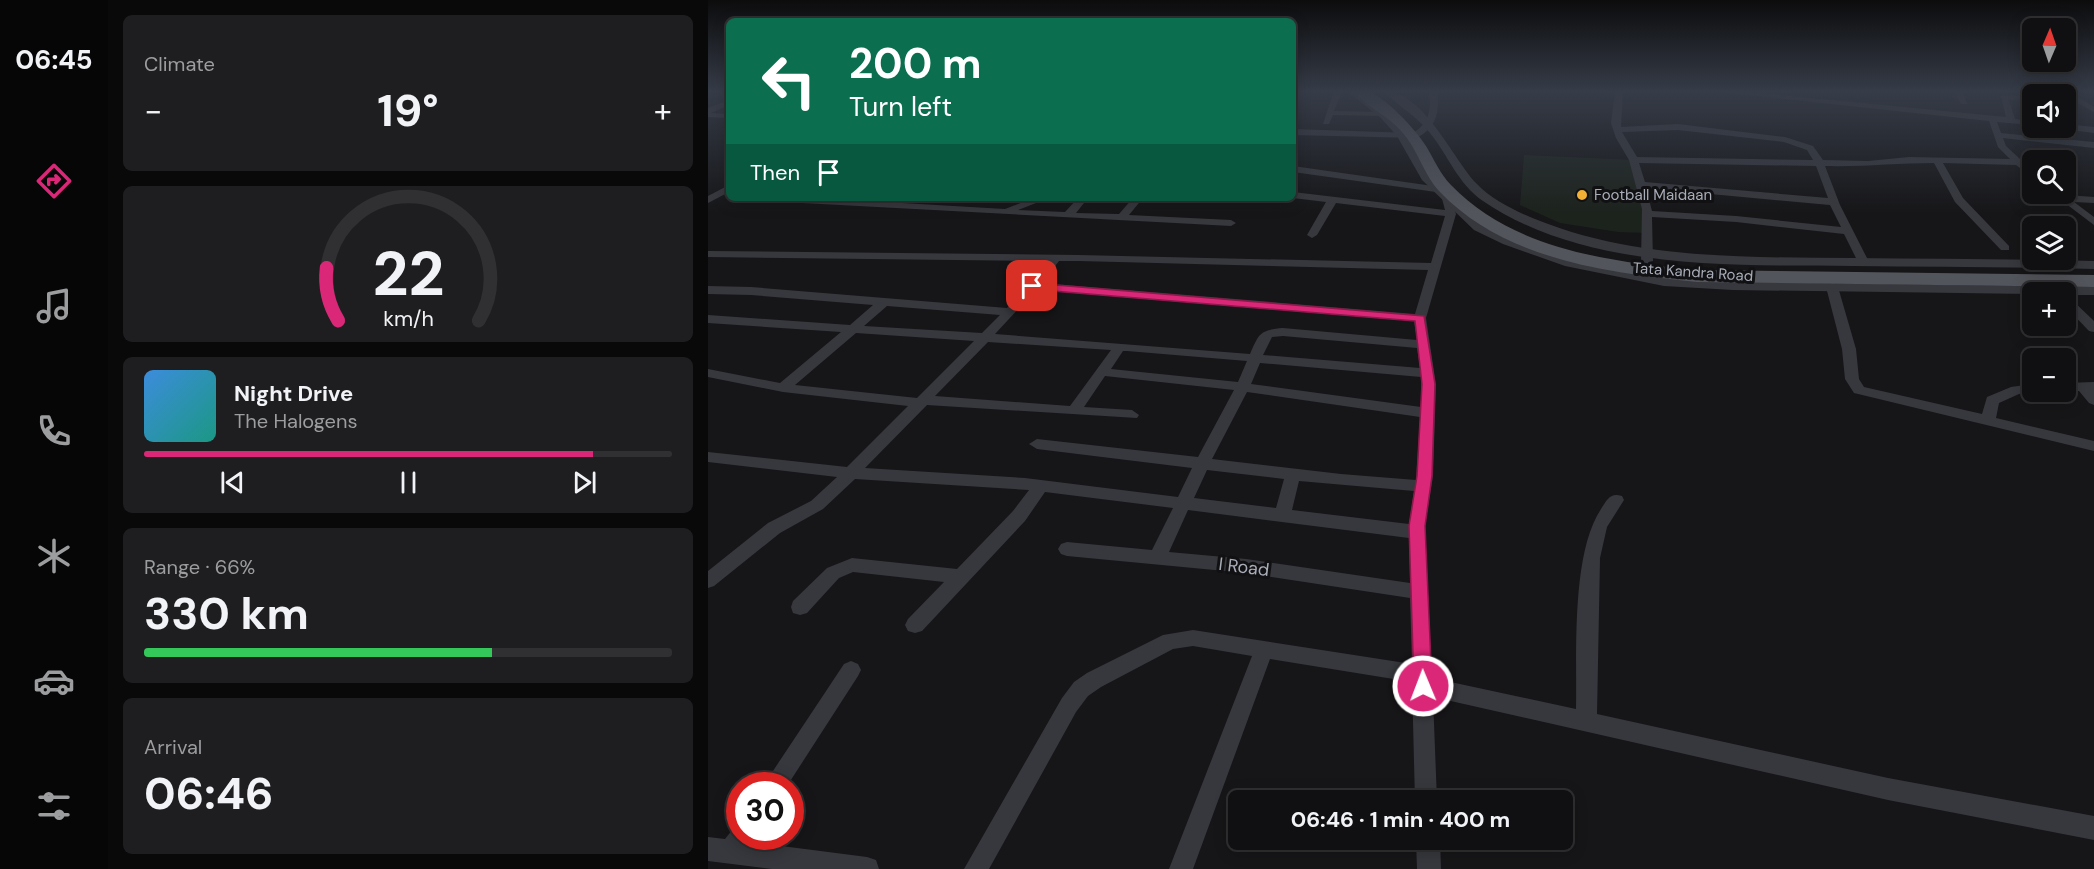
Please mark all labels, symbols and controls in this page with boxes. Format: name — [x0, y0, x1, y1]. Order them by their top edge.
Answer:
north arrow — [2022, 18, 2076, 72]
map controls — [2022, 18, 2076, 402]
text: 200 m — [849, 36, 982, 91]
text: 06:45 — [15, 42, 93, 77]
icon: left — [750, 42, 828, 120]
text: Climate — [144, 51, 215, 77]
text: 19° — [377, 81, 439, 140]
button: sound — [2022, 84, 2076, 138]
text: − — [144, 89, 162, 132]
text: + — [654, 89, 672, 132]
text: Turn left — [849, 89, 952, 124]
button: search — [2022, 150, 2076, 204]
icon: arrive — [812, 156, 845, 189]
text: Then — [750, 158, 800, 187]
icon: directions — [33, 160, 75, 202]
place label: Football Maidaan — [1594, 185, 1712, 205]
marker: Football Maidaan — [1575, 188, 1589, 202]
button: layers — [2022, 216, 2076, 270]
text: 22 — [372, 233, 444, 314]
street label: Tata Kandra Road — [1632, 258, 1754, 286]
pin — [1006, 260, 1057, 311]
icon: arrive — [1015, 269, 1048, 302]
button: + — [2022, 282, 2076, 336]
icon: music — [33, 285, 75, 327]
text: km/h — [383, 305, 433, 333]
button: − — [2022, 348, 2076, 402]
text: Night Drive — [234, 379, 353, 408]
text: The Halogens — [234, 408, 357, 434]
icon: phone — [33, 410, 75, 452]
icon: previous — [216, 466, 249, 499]
icon: pause — [392, 466, 425, 499]
icon: next — [568, 466, 601, 499]
icon: climate — [33, 535, 75, 577]
street label: I Road — [1217, 552, 1271, 582]
text: Range · 66% — [144, 554, 255, 580]
text: 330 km — [144, 584, 309, 643]
position arrow — [1391, 654, 1455, 718]
icon: car — [33, 660, 75, 702]
text: Arrival — [144, 734, 202, 760]
text: 06:46 — [144, 764, 273, 823]
speed limit sign: 30 — [726, 772, 804, 850]
icon: filters — [33, 785, 75, 827]
text: 06:46 · 1 min · 400 m — [1291, 805, 1510, 834]

